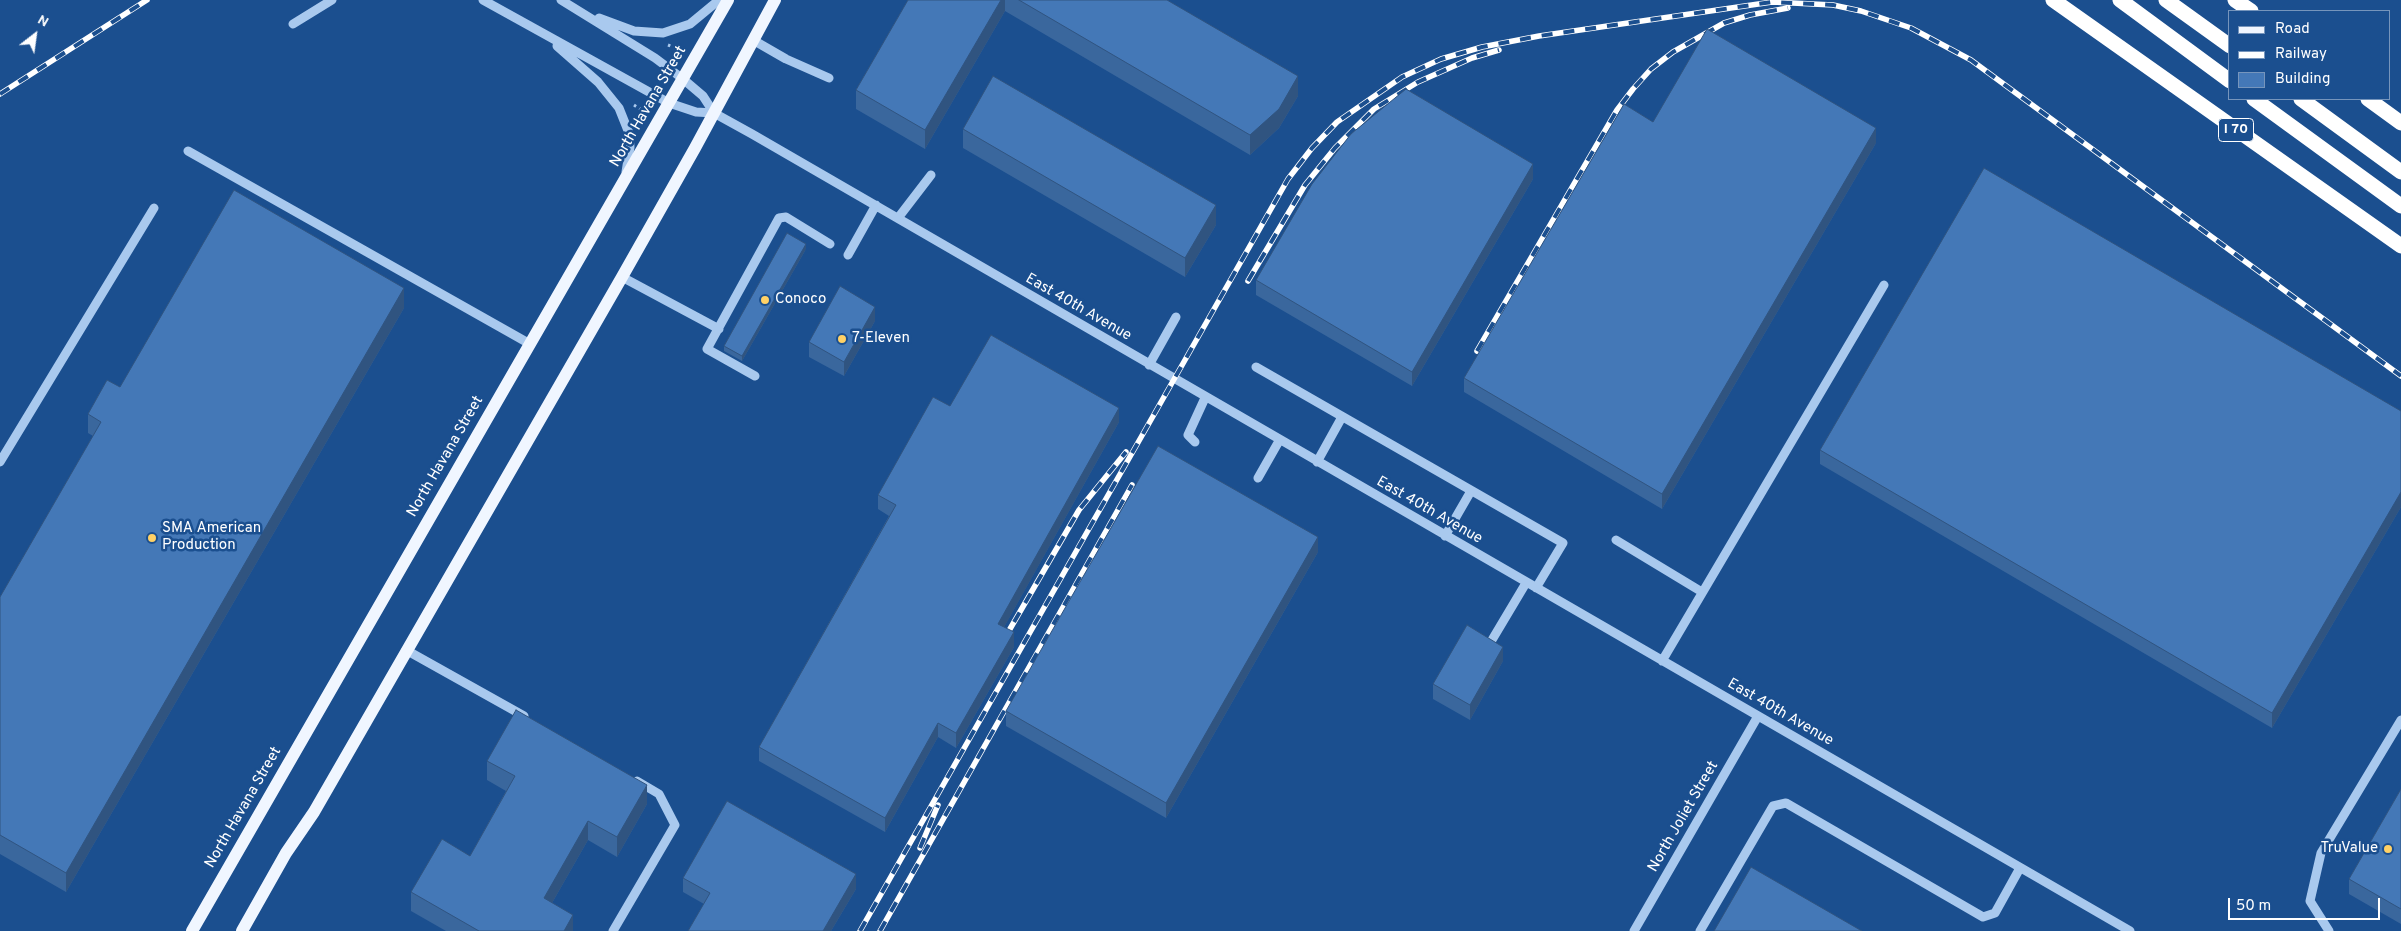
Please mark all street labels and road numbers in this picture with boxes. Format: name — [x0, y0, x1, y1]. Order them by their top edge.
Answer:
street label: North Havana Street — [607, 43, 691, 171]
road number: I 70 — [2218, 118, 2254, 142]
street label: East 40th Avenue — [1022, 270, 1134, 346]
street label: North Havana Street — [404, 393, 488, 521]
street label: East 40th Avenue — [1373, 473, 1485, 549]
street label: East 40th Avenue — [1724, 675, 1836, 751]
street label: North Havana Street — [202, 744, 286, 872]
street label: North Joliet Street — [1645, 758, 1723, 876]

